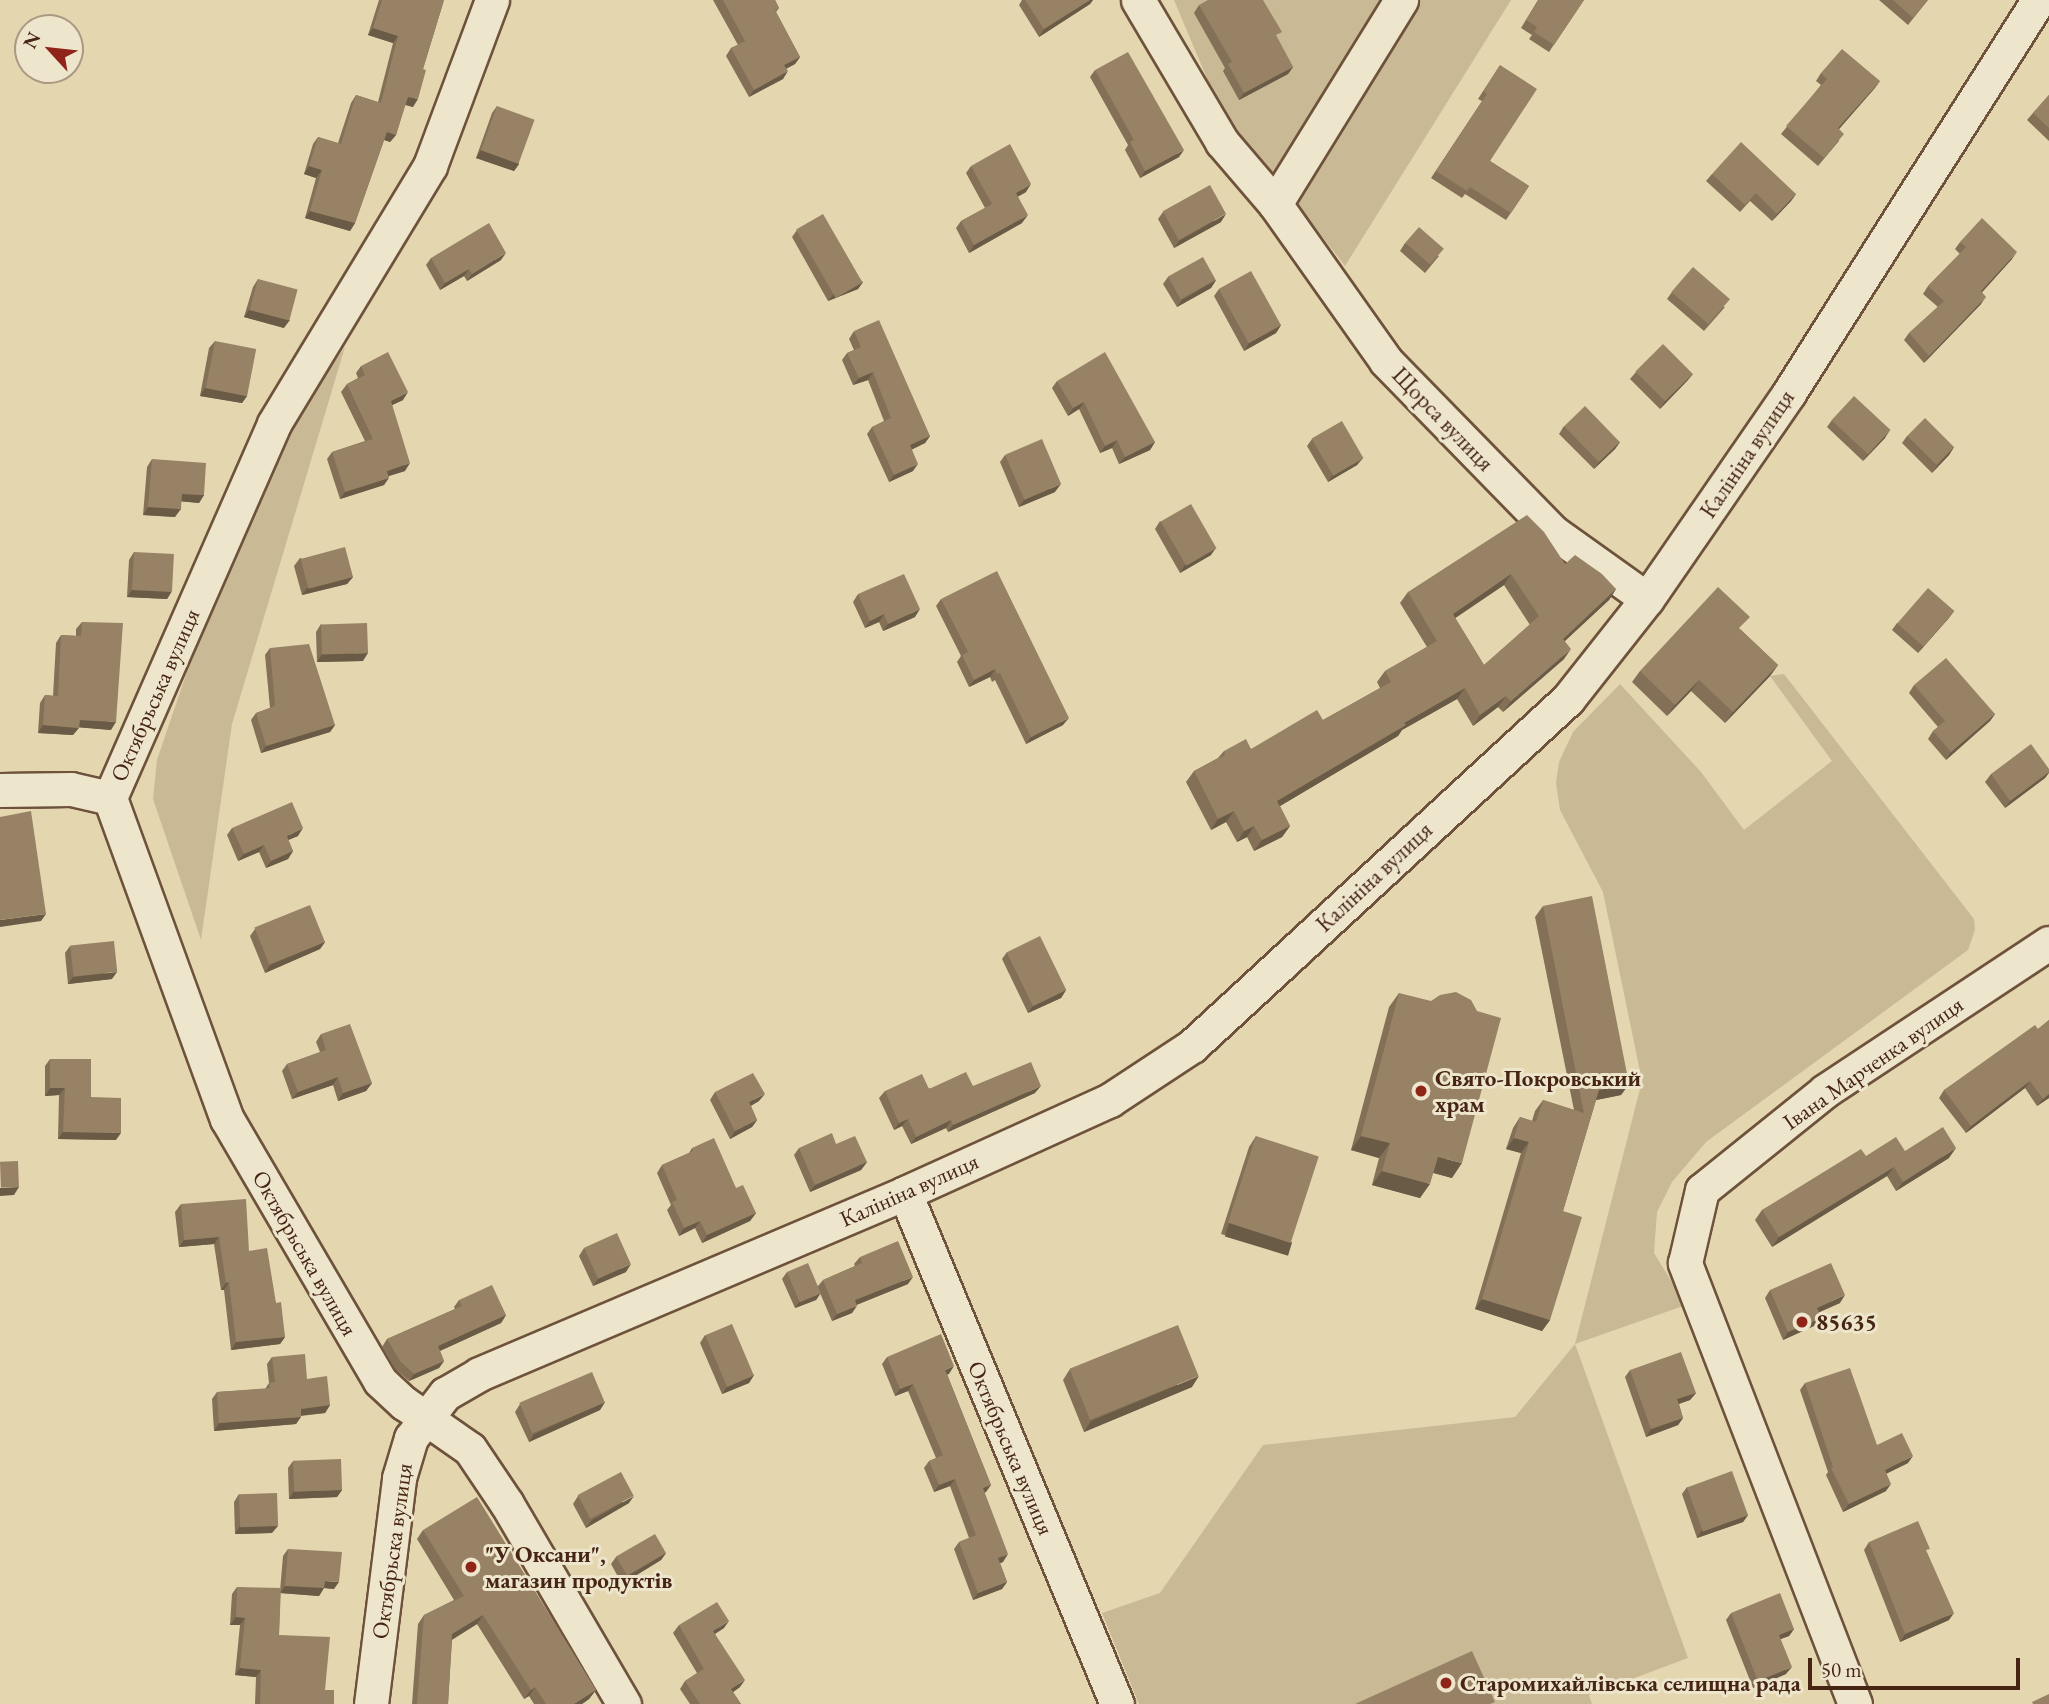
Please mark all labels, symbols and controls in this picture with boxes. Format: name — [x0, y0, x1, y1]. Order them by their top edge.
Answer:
north arrow — [14, 14, 84, 84]
text: N — [17, 28, 46, 53]
street label: Щорса вулиця — [1386, 361, 1500, 477]
street label: Калініна вулиця — [1694, 385, 1800, 523]
street label: Октябрьська вулиця — [104, 604, 206, 786]
street label: Калініна вулиця — [1310, 816, 1438, 938]
street label: Івана Марченка вулиця — [1778, 990, 1968, 1136]
place label: Свято-Покровський храм — [1435, 1064, 1641, 1118]
marker: Свято-Покровський храм — [1413, 1083, 1429, 1099]
street label: Калініна вулиця — [835, 1147, 983, 1233]
street label: Октябрьська вулиця — [246, 1165, 364, 1341]
place label: 85635 — [1816, 1308, 1877, 1336]
marker: 85635 — [1794, 1314, 1810, 1330]
street label: Октябрьська вулиця — [962, 1357, 1060, 1539]
street label: Октябрьска вулиця — [366, 1461, 418, 1641]
place label: "У Оксани", магазин продуктів — [485, 1540, 672, 1594]
marker: "У Оксани", магазин продуктів — [463, 1559, 479, 1575]
scale bar — [1811, 1644, 2023, 1688]
text: 50 m — [1821, 1656, 1862, 1683]
place label: Старомихайлівська селищна рада — [1460, 1669, 1801, 1697]
marker: Старомихайлівська селищна рада — [1438, 1675, 1454, 1691]

